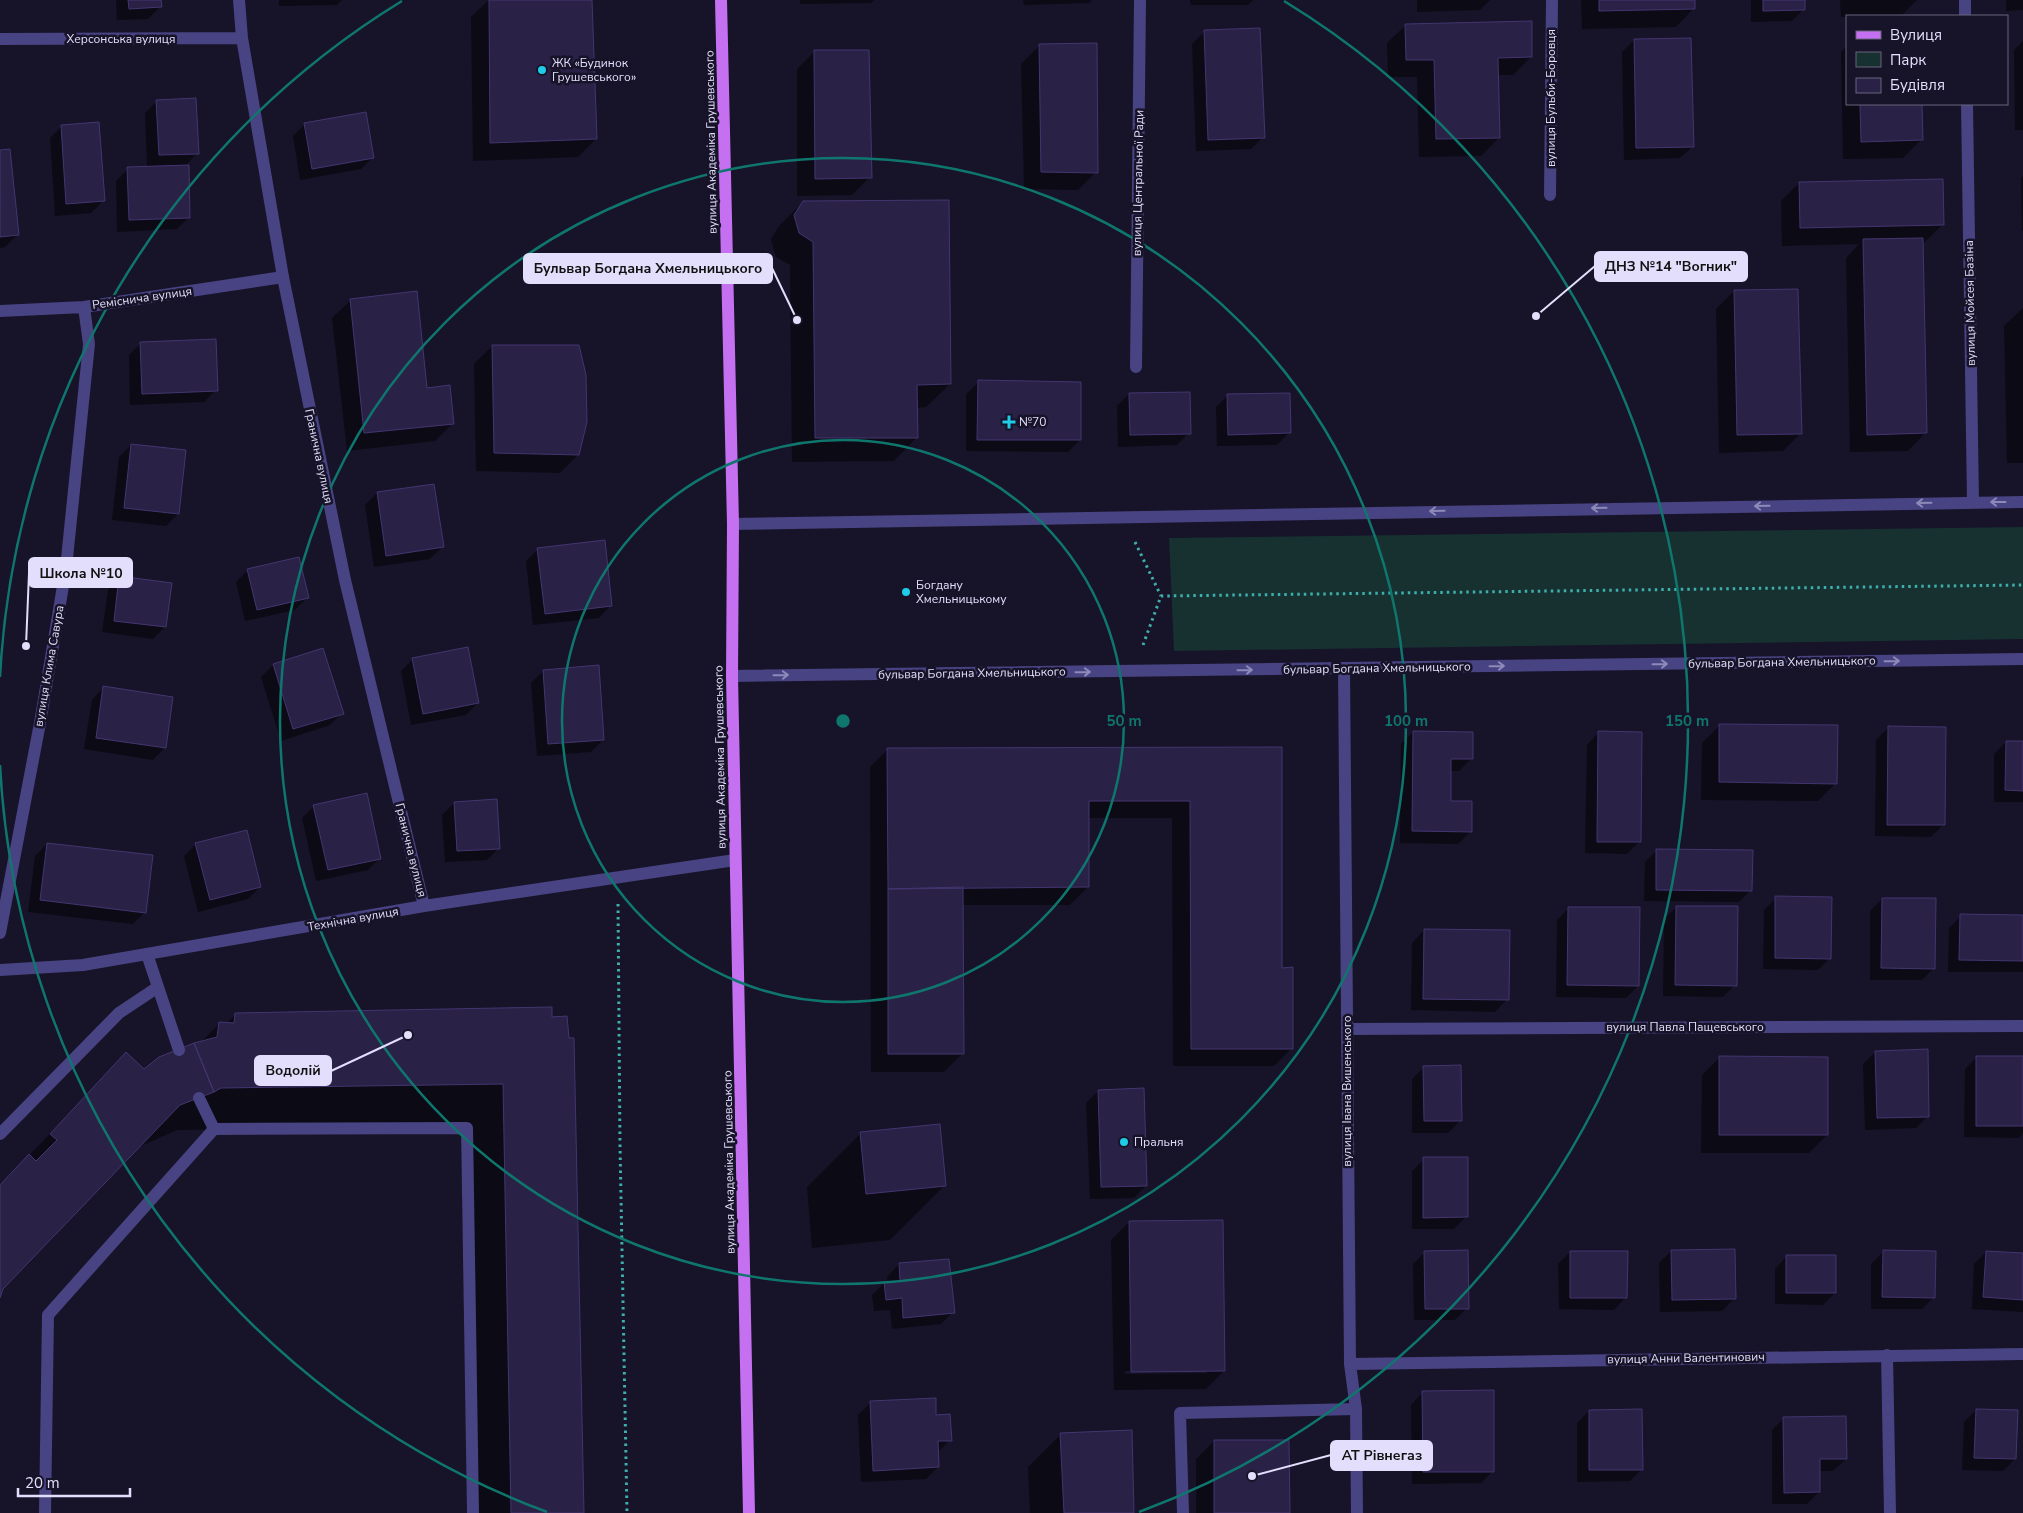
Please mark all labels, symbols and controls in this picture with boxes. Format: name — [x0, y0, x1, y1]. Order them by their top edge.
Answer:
legend — [1846, 15, 2008, 105]
text: Вулиця — [1890, 25, 1942, 45]
street label: вулиця Бульби-Боровця — [1543, 29, 1559, 167]
street label: Херсонська вулиця — [67, 31, 175, 47]
street label: вулиця Академіка Грушевського — [701, 50, 721, 234]
text: Парк — [1890, 50, 1926, 70]
place label: ЖК «Будинок Грушевського» — [552, 55, 636, 85]
marker: ЖК «Будинок Грушевського» — [536, 64, 548, 76]
text: Будівля — [1890, 75, 1945, 95]
street label: вулиця Центральної Ради — [1129, 110, 1147, 256]
street label: вулиця Мойсея Базіна — [1961, 240, 1979, 366]
callout: ДНЗ №14 "Вогник" — [1595, 252, 1747, 281]
callout: Бульвар Богдана Хмельницького — [524, 254, 772, 283]
text: ДНЗ №14 "Вогник" — [1605, 257, 1737, 276]
text: Бульвар Богдана Хмельницького — [534, 259, 762, 278]
street label: Реміснича вулиця — [91, 283, 193, 313]
street label: Гранична вулиця — [301, 407, 337, 505]
place label: №70 — [1019, 414, 1046, 430]
marker: №70 — [1003, 416, 1015, 428]
one-way arrow — [1990, 497, 2006, 507]
one-way arrow — [1916, 498, 1932, 508]
one-way arrow — [1754, 501, 1770, 510]
one-way arrow — [1591, 504, 1607, 513]
one-way arrow — [1429, 506, 1445, 516]
callout: Школа №10 — [29, 558, 132, 587]
text: Школа №10 — [39, 564, 123, 583]
place label: Богдану Хмельницькому — [916, 577, 1007, 607]
marker: Богдану Хмельницькому — [900, 586, 912, 598]
street label: вулиця Клима Савура — [30, 604, 68, 728]
street label: бульвар Богдана Хмельницького — [1688, 652, 1876, 672]
one-way arrow — [1884, 656, 1900, 666]
street label: бульвар Богдана Хмельницького — [1283, 658, 1471, 678]
one-way arrow — [1652, 659, 1668, 669]
one-way arrow — [1489, 661, 1505, 671]
street label: бульвар Богдана Хмельницького — [878, 663, 1066, 683]
street label: вулиця Академіка Грушевського — [710, 665, 730, 849]
one-way arrow — [1237, 665, 1253, 674]
one-way arrow — [1074, 667, 1091, 677]
one-way arrow — [772, 670, 788, 680]
text: 50 m — [1106, 711, 1142, 731]
text: 100 m — [1384, 711, 1428, 731]
text: 150 m — [1665, 711, 1709, 731]
centre of rings — [834, 712, 852, 730]
street label: Гранична вулиця — [392, 801, 430, 899]
street label: Технічна вулиця — [306, 903, 400, 935]
street label: вулиця Івана Вишенського — [1339, 1015, 1355, 1167]
street label: вулиця Павла Пащевського — [1606, 1019, 1764, 1035]
callout: Водолій — [255, 1056, 331, 1085]
text: Водолій — [265, 1061, 321, 1080]
street label: вулиця Академіка Грушевського — [719, 1070, 739, 1254]
place label: Пральня — [1134, 1134, 1184, 1150]
marker: Пральня — [1118, 1136, 1130, 1148]
street label: вулиця Анни Валентинович — [1607, 1349, 1765, 1367]
callout: АТ Рівнегаз — [1331, 1441, 1432, 1470]
text: АТ Рівнегаз — [1342, 1446, 1422, 1465]
scale bar — [18, 1466, 130, 1498]
text: 20 m — [25, 1473, 60, 1493]

